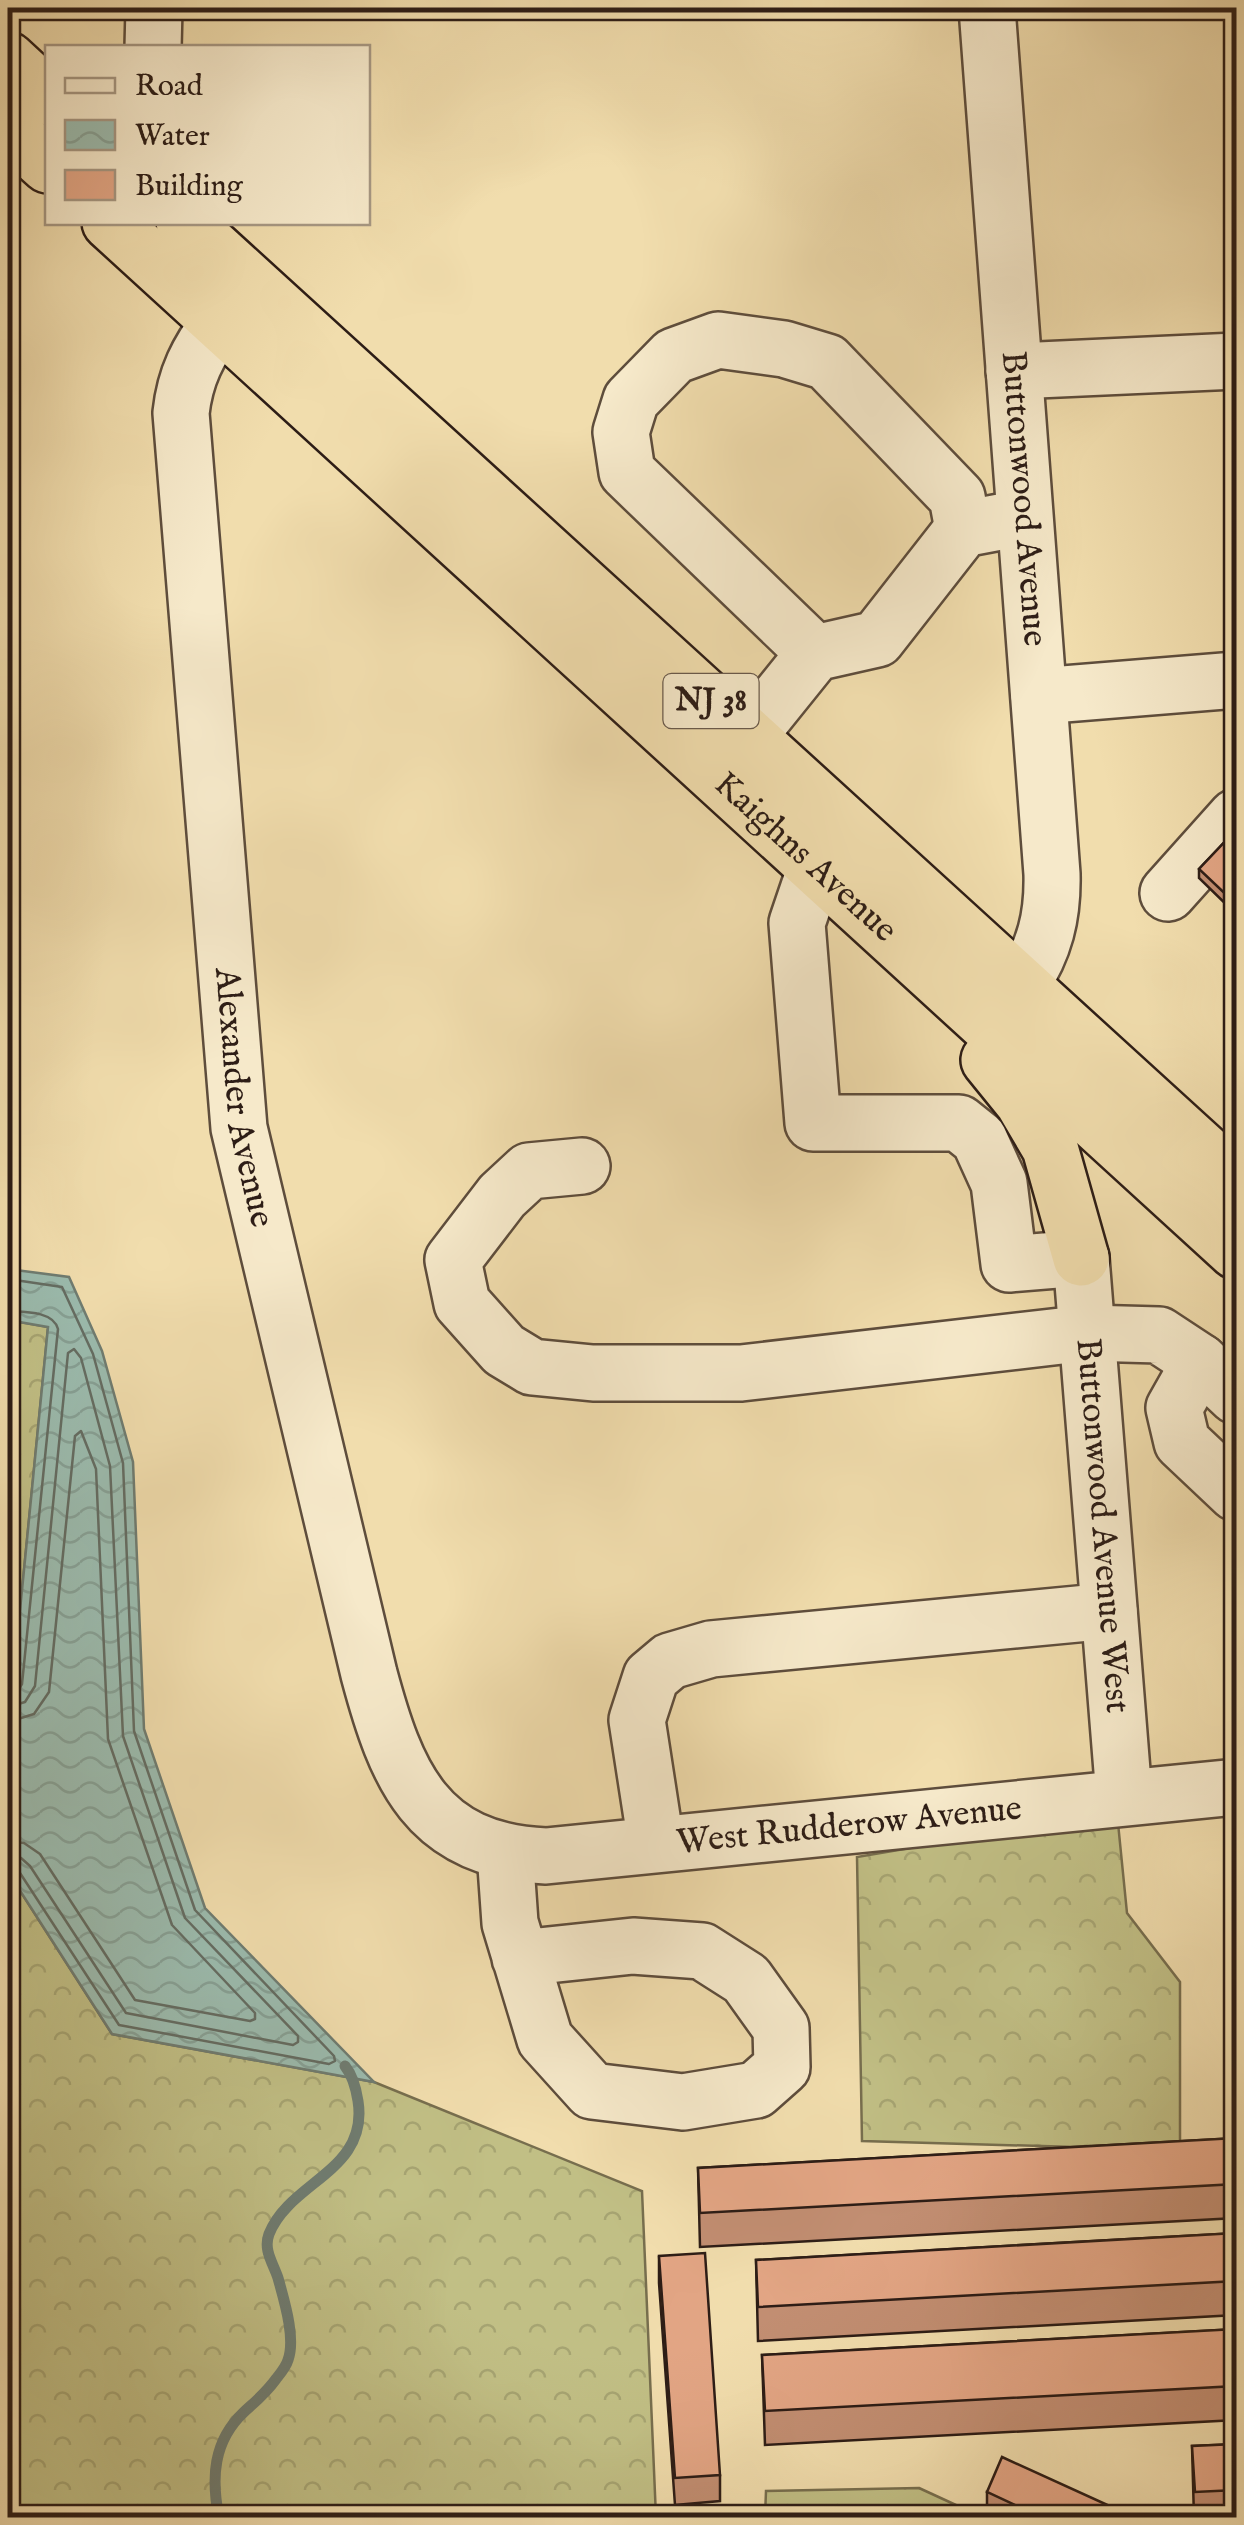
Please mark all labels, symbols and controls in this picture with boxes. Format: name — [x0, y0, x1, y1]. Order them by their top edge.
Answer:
legend — [45, 45, 370, 225]
text: Road — [135, 68, 204, 106]
text: Water — [135, 118, 210, 156]
text: Building — [135, 168, 244, 206]
street label: Buttonwood Avenue — [990, 349, 1057, 648]
road number: NJ 38 — [664, 674, 758, 728]
street label: Kaighns Avenue — [704, 762, 907, 953]
street label: Alexander Avenue — [203, 965, 284, 1232]
street label: Buttonwood Avenue West — [1065, 1337, 1140, 1715]
street label: West Rudderow Avenue — [674, 1786, 1024, 1865]

